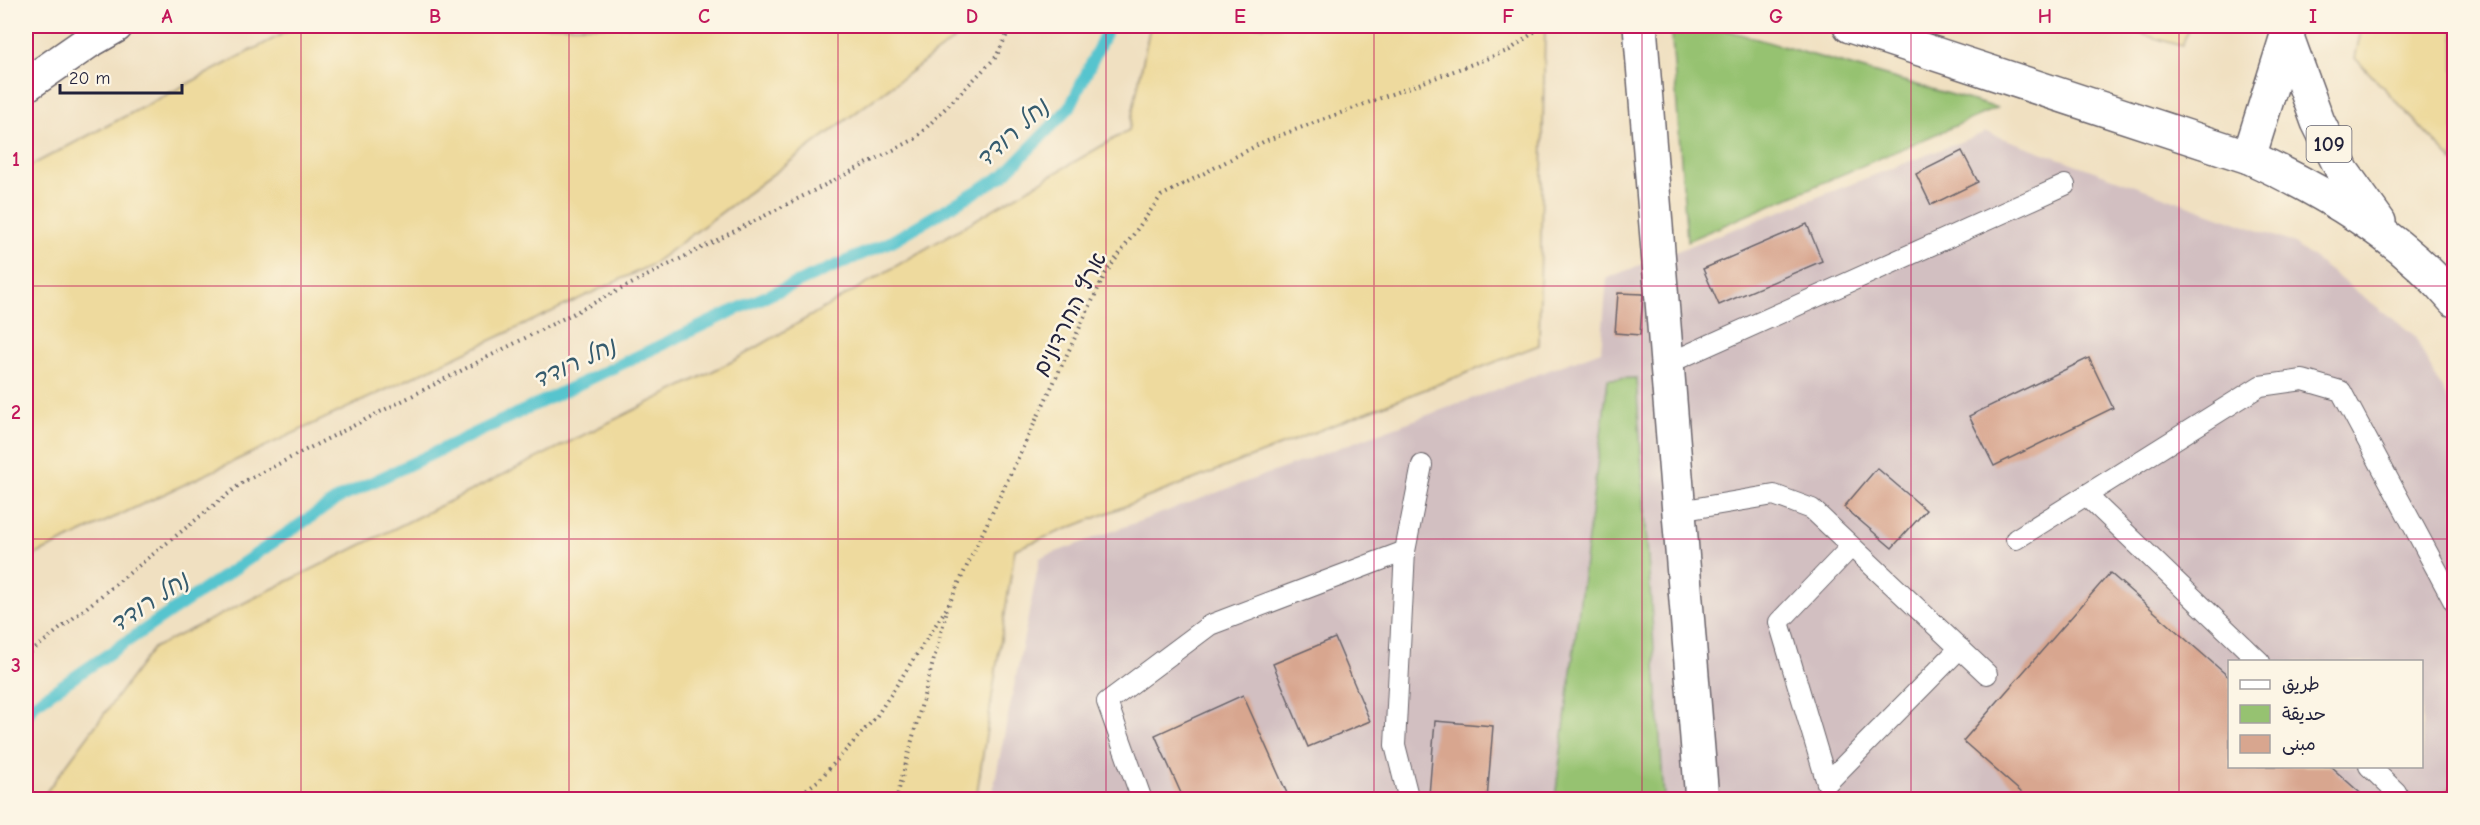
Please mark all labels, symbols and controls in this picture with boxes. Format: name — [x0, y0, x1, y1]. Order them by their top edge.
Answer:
text: A — [161, 5, 173, 28]
text: B — [429, 5, 441, 28]
text: C — [698, 5, 710, 28]
text: D — [966, 5, 978, 28]
text: E — [1234, 5, 1246, 28]
text: F — [1502, 5, 1514, 28]
text: G — [1769, 5, 1783, 28]
text: H — [2038, 5, 2052, 28]
text: I — [2309, 5, 2317, 28]
scale bar — [60, 57, 182, 95]
text: 20 m — [69, 68, 110, 89]
water label: נחל רודד — [970, 91, 1055, 173]
road number: 109 — [2306, 126, 2352, 162]
text: 1 — [12, 148, 20, 171]
street label: ארץ החרדונים — [1028, 248, 1112, 380]
water label: נחל רודד — [528, 331, 622, 394]
text: 2 — [11, 401, 21, 424]
water label: נחל רודד — [104, 565, 195, 638]
text: 3 — [11, 654, 21, 677]
legend — [2228, 660, 2423, 768]
text: طريق — [2282, 674, 2320, 695]
text: حديقة — [2282, 704, 2326, 725]
text: مبنى — [2282, 734, 2316, 755]

